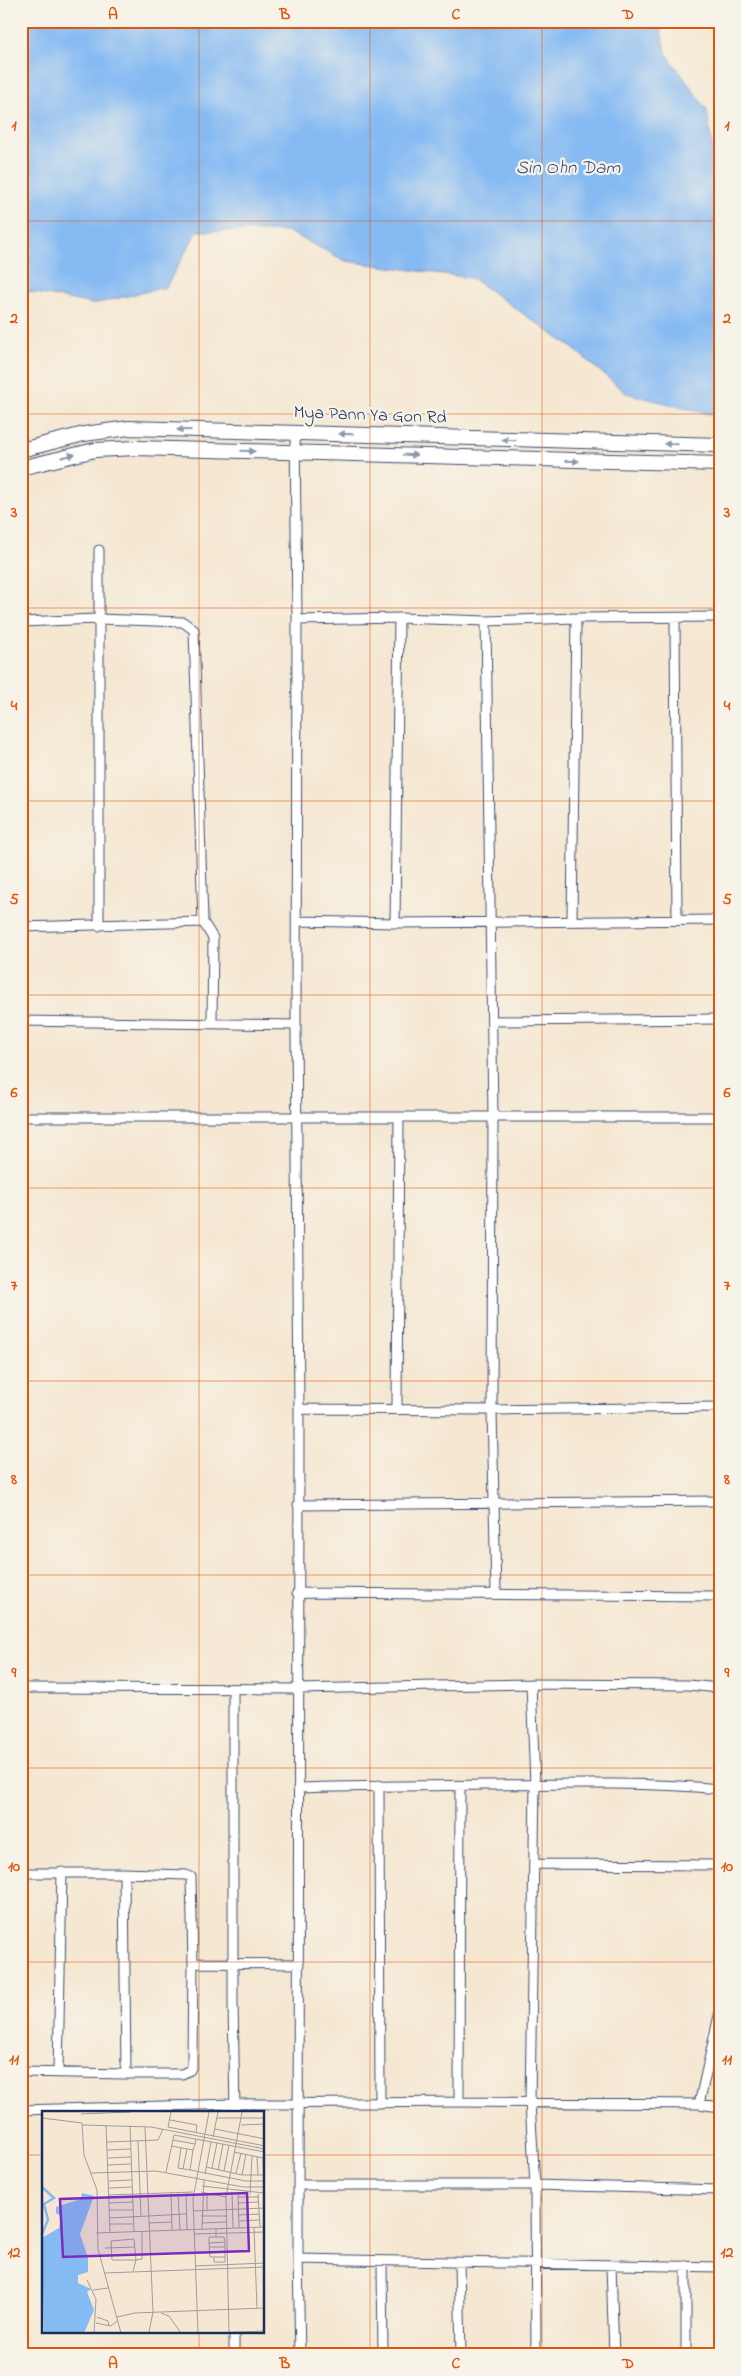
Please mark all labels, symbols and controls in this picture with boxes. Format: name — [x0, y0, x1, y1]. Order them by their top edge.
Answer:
text: A — [108, 3, 118, 27]
text: B — [279, 3, 291, 27]
text: C — [452, 3, 461, 27]
text: D — [621, 3, 634, 27]
text: 1 — [11, 114, 17, 138]
text: 1 — [724, 114, 730, 138]
water label: Sin Ohn Dam — [516, 155, 620, 182]
text: 2 — [9, 307, 18, 331]
text: 2 — [722, 307, 731, 331]
street label: Mya Pann Ya Gon Rd — [293, 400, 447, 432]
one-way arrow — [175, 426, 191, 434]
one-way arrow — [338, 430, 354, 438]
one-way arrow — [500, 436, 516, 444]
one-way arrow — [663, 440, 679, 448]
one-way arrow — [240, 447, 256, 455]
one-way arrow — [61, 452, 76, 460]
one-way arrow — [402, 452, 418, 460]
one-way arrow — [565, 457, 581, 465]
text: 3 — [10, 501, 18, 525]
text: 3 — [723, 501, 731, 525]
text: 4 — [10, 694, 18, 718]
text: 4 — [723, 694, 731, 718]
text: 5 — [9, 888, 19, 912]
text: 5 — [722, 888, 732, 912]
text: 6 — [9, 1081, 18, 1105]
text: 6 — [722, 1081, 731, 1105]
text: 7 — [11, 1274, 18, 1298]
text: 7 — [724, 1274, 731, 1298]
text: 8 — [10, 1468, 17, 1492]
text: 8 — [723, 1468, 730, 1492]
text: 9 — [11, 1661, 17, 1685]
text: 9 — [724, 1661, 730, 1685]
text: 10 — [8, 1855, 20, 1879]
text: 10 — [721, 1855, 733, 1879]
text: 11 — [9, 2048, 20, 2072]
text: 11 — [722, 2048, 733, 2072]
inset map — [42, 2111, 265, 2334]
text: 12 — [7, 2241, 21, 2265]
text: 12 — [720, 2241, 734, 2265]
text: A — [108, 2352, 118, 2376]
text: B — [279, 2352, 291, 2376]
text: C — [452, 2352, 461, 2376]
text: D — [621, 2352, 634, 2376]

